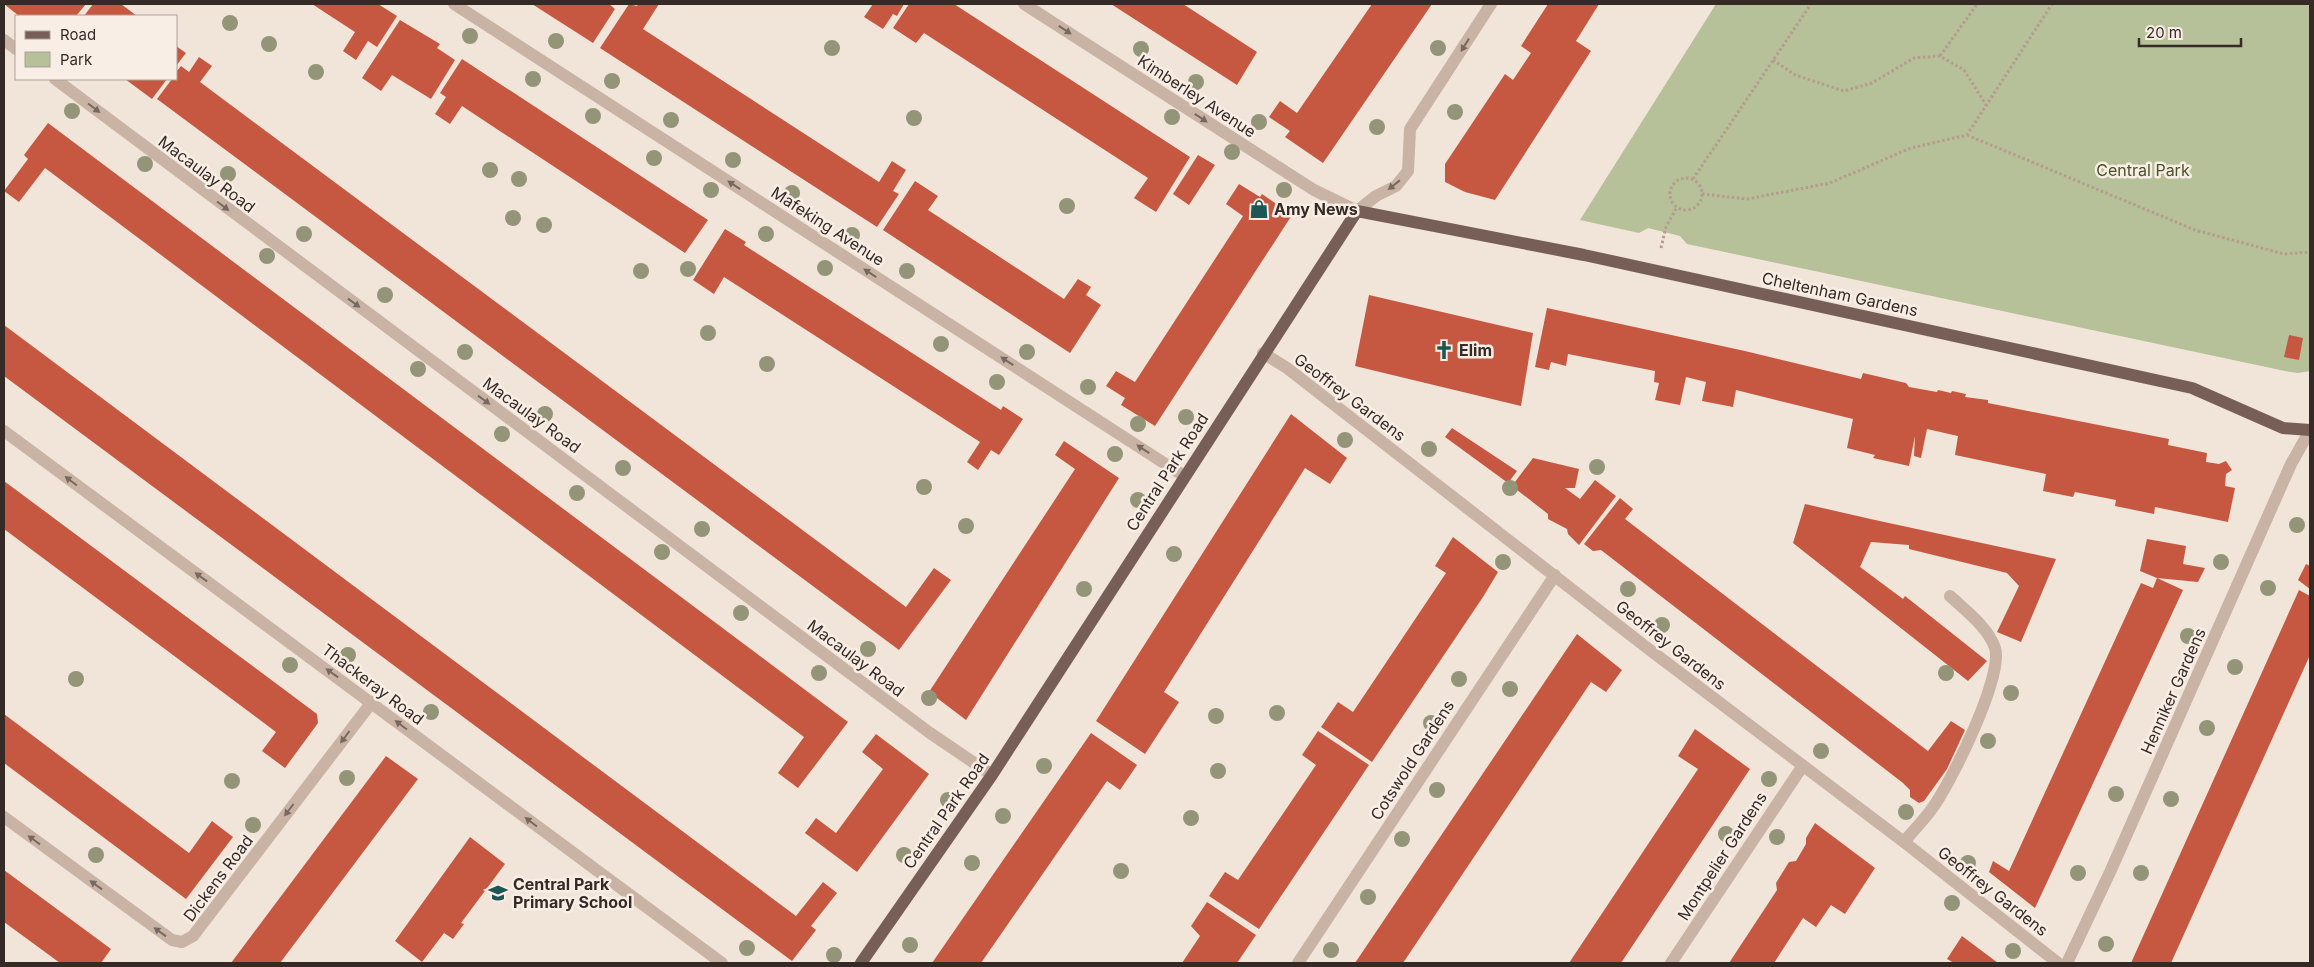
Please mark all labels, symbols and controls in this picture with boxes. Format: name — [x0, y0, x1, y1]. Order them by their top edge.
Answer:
legend — [15, 15, 178, 80]
scale bar — [2139, 15, 2242, 47]
text: 20 m — [2146, 23, 2182, 42]
text: Road — [60, 25, 96, 44]
one-way arrow — [1058, 25, 1071, 35]
one-way arrow — [1460, 38, 1469, 52]
text: Park — [60, 50, 93, 69]
street label: Kimberley Avenue — [1134, 50, 1260, 142]
one-way arrow — [87, 103, 101, 113]
one-way arrow — [1195, 113, 1208, 123]
street label: Macaulay Road — [155, 131, 259, 217]
park label: Central Park — [2096, 160, 2190, 180]
one-way arrow — [727, 180, 740, 190]
one-way arrow — [1387, 180, 1400, 190]
street label: Mafeking Avenue — [768, 182, 888, 270]
shop icon: Amy News — [1248, 198, 1270, 220]
place label: Amy News — [1274, 199, 1358, 219]
one-way arrow — [216, 201, 230, 211]
one-way arrow — [863, 268, 877, 278]
street label: Cheltenham Gardens — [1760, 268, 1920, 320]
one-way arrow — [347, 298, 360, 309]
church icon: Elim — [1433, 339, 1455, 361]
place label: Elim — [1459, 340, 1492, 360]
street label: Geoffrey Gardens — [1290, 349, 1410, 445]
one-way arrow — [1000, 356, 1013, 366]
street label: Macaulay Road — [479, 373, 585, 457]
one-way arrow — [477, 395, 491, 405]
street label: Central Park Road — [1121, 409, 1213, 535]
one-way arrow — [1136, 445, 1150, 454]
one-way arrow — [64, 476, 78, 486]
one-way arrow — [194, 572, 208, 582]
street label: Geoffrey Gardens — [1612, 596, 1730, 694]
street label: Macaulay Road — [804, 615, 908, 701]
street label: Henniker Gardens — [2136, 625, 2210, 757]
street label: Thackeray Road — [318, 639, 428, 729]
one-way arrow — [326, 668, 339, 679]
street label: Cotswold Gardens — [1366, 696, 1458, 824]
one-way arrow — [394, 720, 408, 730]
one-way arrow — [340, 730, 350, 744]
street label: Central Park Road — [899, 749, 993, 873]
street label: Montpelier Gardens — [1673, 788, 1771, 924]
one-way arrow — [284, 803, 295, 816]
one-way arrow — [524, 817, 538, 827]
street label: Dickens Road — [179, 831, 257, 925]
one-way arrow — [28, 834, 41, 845]
street label: Geoffrey Gardens — [1934, 842, 2052, 940]
place label: Central Park Primary School — [513, 874, 632, 912]
one-way arrow — [89, 880, 103, 890]
school or university icon: Central Park Primary School — [487, 882, 509, 904]
one-way arrow — [154, 927, 167, 937]

